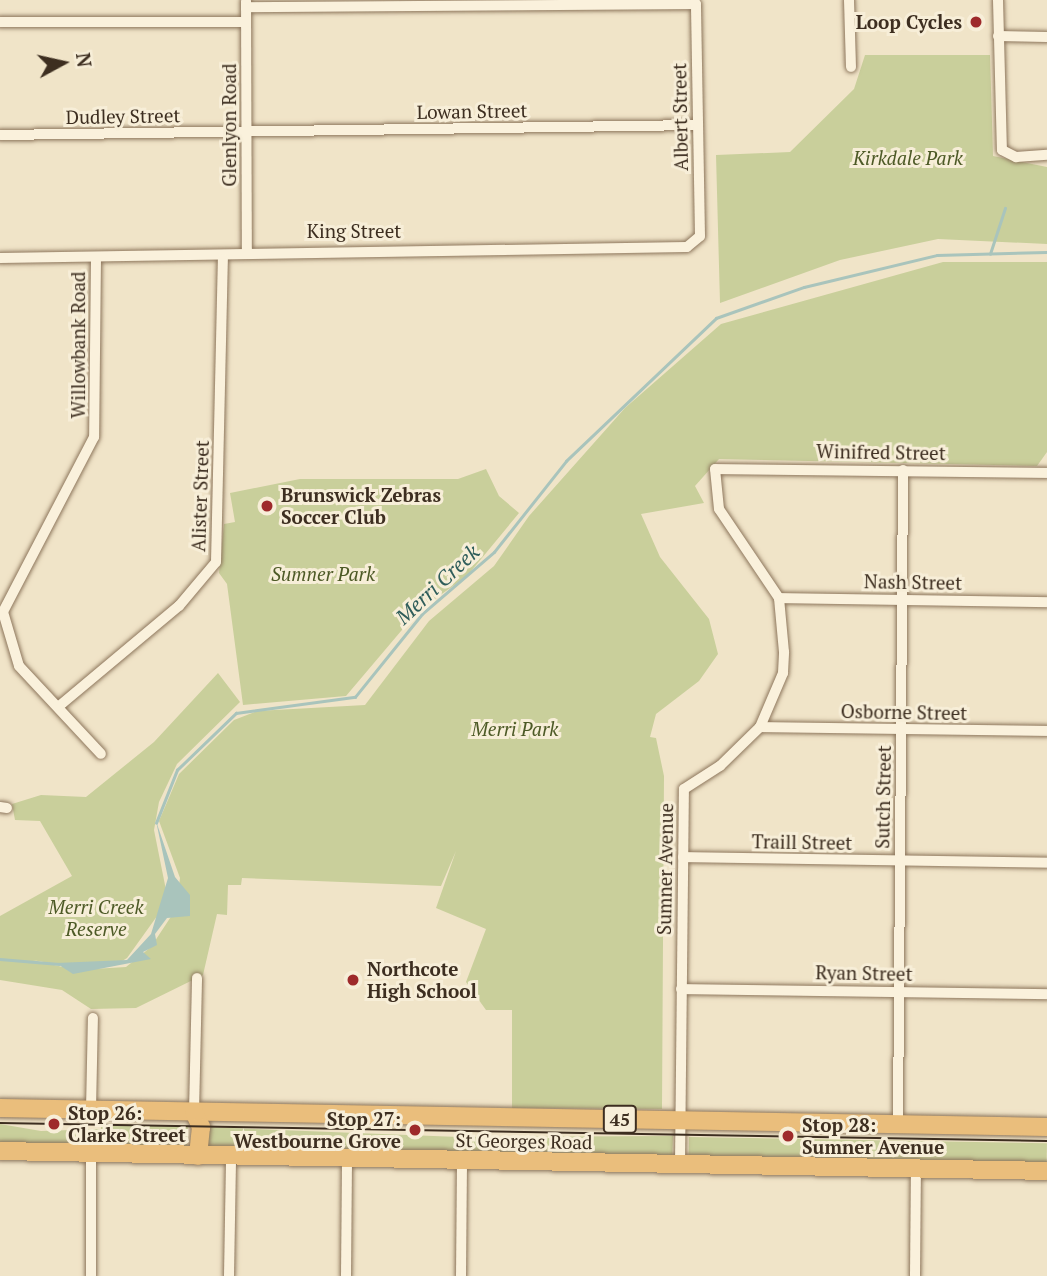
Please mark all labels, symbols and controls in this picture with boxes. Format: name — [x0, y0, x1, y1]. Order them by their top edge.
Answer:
place label: Loop Cycles — [856, 11, 962, 33]
marker: Loop Cycles — [968, 14, 984, 30]
north arrow — [28, 28, 98, 98]
text: N — [71, 51, 98, 69]
street label: Glenlyon Road — [218, 63, 240, 187]
street label: Albert Street — [668, 63, 692, 171]
street label: Lowan Street — [416, 99, 528, 123]
street label: Dudley Street — [65, 104, 181, 128]
park label: Kirkdale Park — [853, 147, 963, 169]
street label: King Street — [307, 220, 401, 242]
street label: Willowbank Road — [67, 271, 89, 419]
street label: Winifred Street — [816, 439, 946, 465]
street label: Alister Street — [187, 440, 213, 552]
place label: Brunswick Zebras Soccer Club — [281, 484, 441, 528]
marker: Brunswick Zebras Soccer Club — [259, 498, 275, 514]
water label: Merri Creek — [390, 539, 484, 629]
park label: Sumner Park — [271, 563, 375, 585]
street label: Nash Street — [864, 570, 962, 594]
street label: Osborne Street — [841, 699, 967, 725]
park label: Merri Park — [472, 718, 558, 740]
street label: Sutch Street — [871, 745, 895, 849]
street label: Sumner Avenue — [652, 803, 678, 935]
street label: Traill Street — [752, 830, 852, 854]
park label: Merri Creek Reserve — [48, 896, 144, 940]
place label: Northcote High School — [367, 958, 477, 1002]
street label: Ryan Street — [815, 961, 913, 985]
marker: Northcote High School — [345, 972, 361, 988]
place label: Stop 26: Clarke Street — [68, 1102, 186, 1146]
road number: 45 — [602, 1104, 638, 1134]
place label: Stop 27: Westbourne Grove — [234, 1108, 401, 1152]
place label: Stop 28: Sumner Avenue — [802, 1114, 945, 1158]
marker: Stop 26: Clarke Street — [46, 1116, 62, 1132]
marker: Stop 27: Westbourne Grove — [407, 1122, 423, 1138]
street label: St Georges Road — [455, 1128, 593, 1154]
marker: Stop 28: Sumner Avenue — [780, 1128, 796, 1144]

